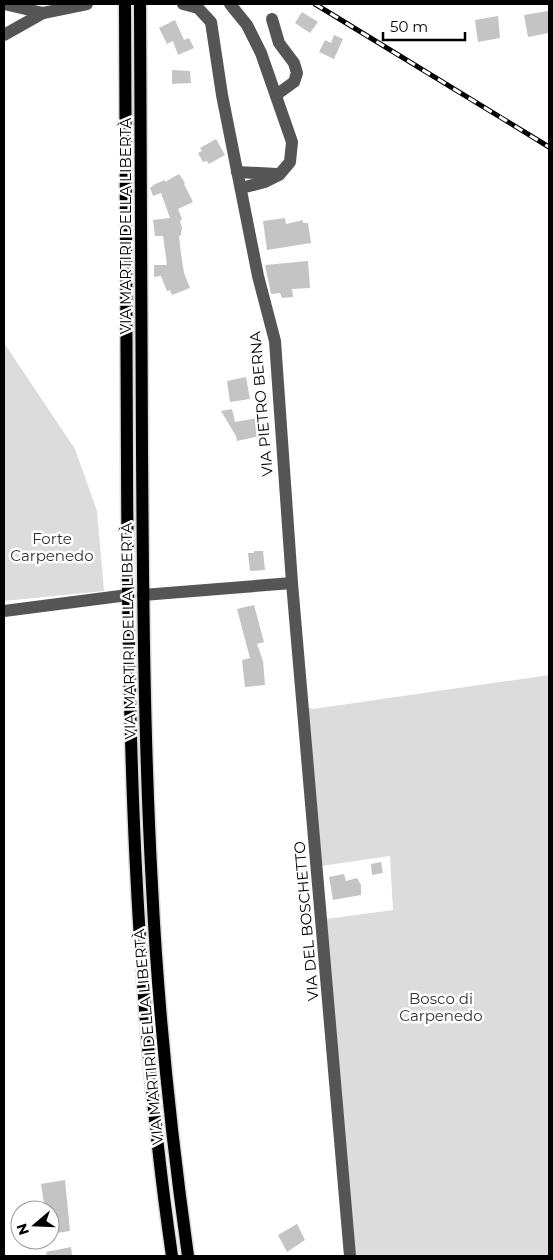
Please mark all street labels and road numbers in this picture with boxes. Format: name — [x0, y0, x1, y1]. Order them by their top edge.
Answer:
street label: VIA MARTIRI DELLA LIBERTÀ — [116, 117, 135, 334]
street label: VIA PIETRO BERNA — [245, 330, 277, 477]
street label: VIA MARTIRI DELLA LIBERTÀ — [117, 522, 139, 740]
street label: VIA DEL BOSCHETTO — [290, 840, 322, 1002]
street label: VIA MARTIRI DELLA LIBERTÀ — [129, 928, 167, 1146]

